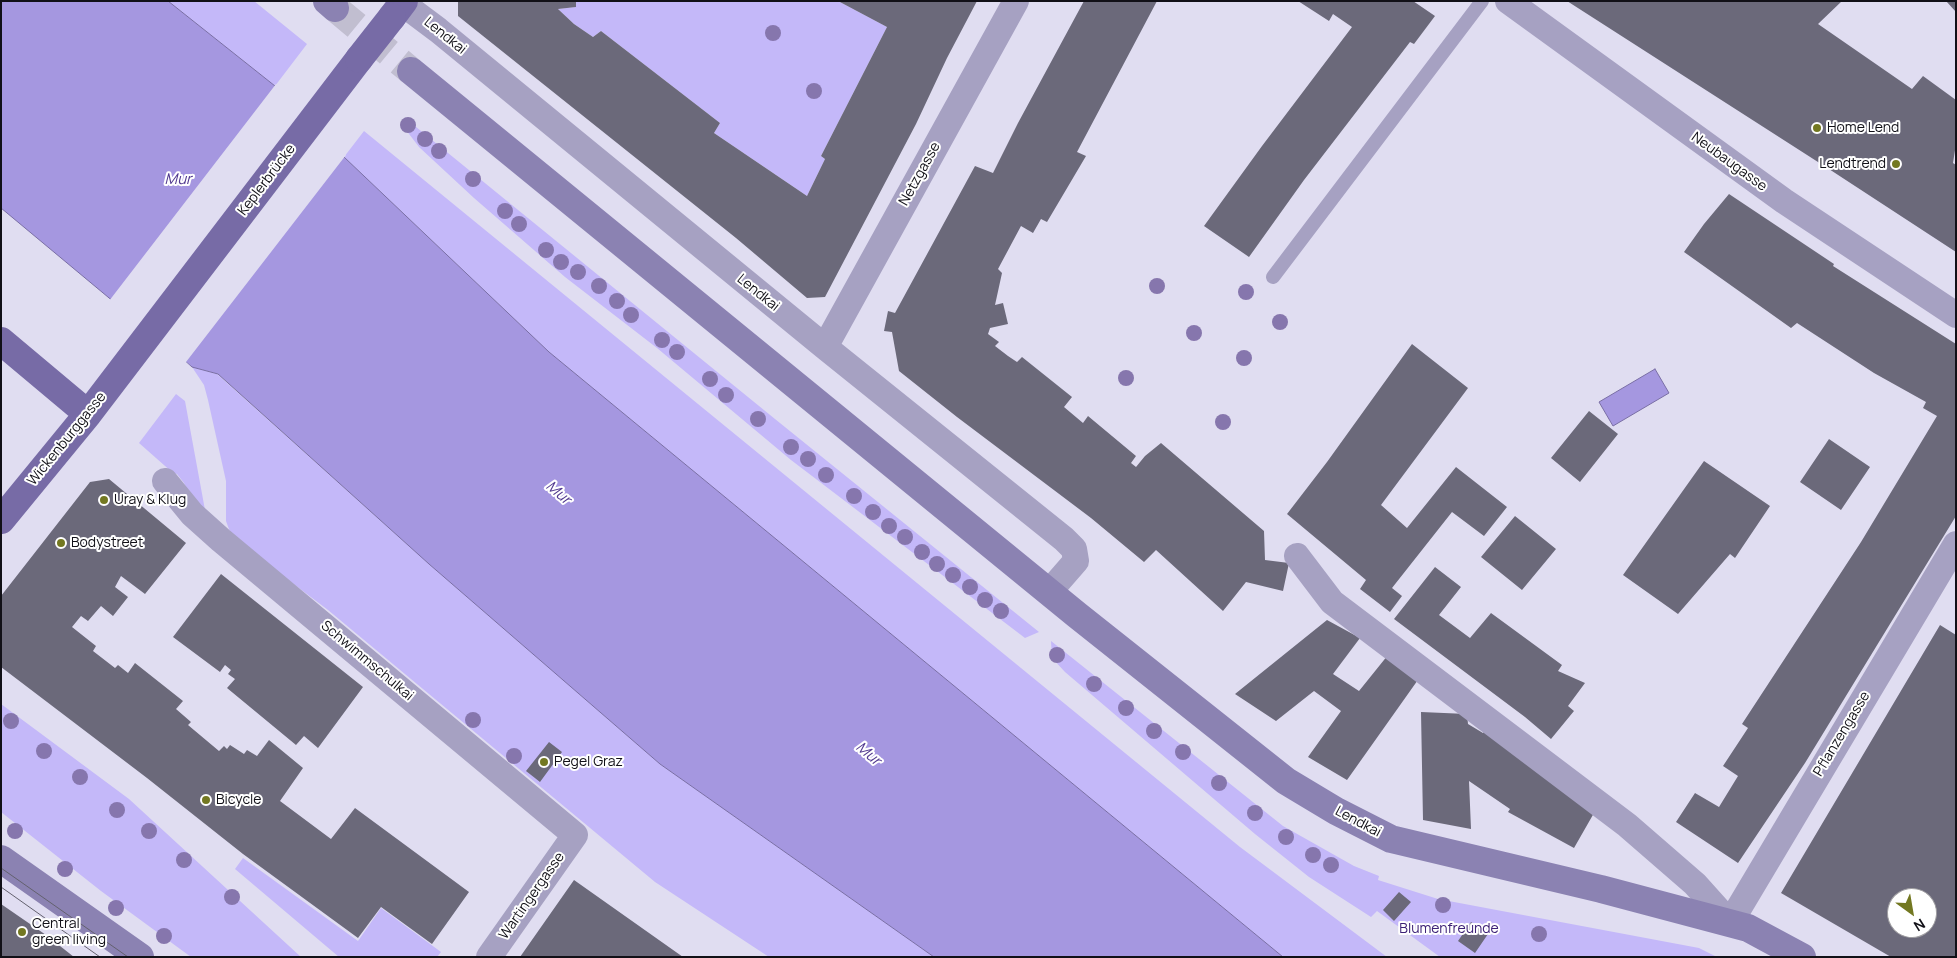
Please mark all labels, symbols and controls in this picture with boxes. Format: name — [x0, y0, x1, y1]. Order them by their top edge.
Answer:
street label: Lendkai — [420, 14, 470, 58]
place label: Home Lend — [1827, 120, 1899, 136]
marker: Home Lend — [1811, 122, 1823, 134]
street label: Neubaugasse — [1688, 129, 1770, 195]
street label: Netzgasse — [896, 139, 944, 209]
street label: Keplerbrücke — [235, 141, 299, 219]
place label: Lendtrend — [1819, 156, 1886, 172]
marker: Lendtrend — [1890, 158, 1902, 170]
water label: Mur — [165, 171, 191, 189]
street label: Lendkai — [733, 271, 783, 315]
street label: Wickenburggasse — [24, 389, 110, 489]
water label: Mur — [542, 477, 574, 509]
place label: Uray & Klug — [114, 492, 186, 508]
marker: Uray & Klug — [98, 494, 110, 506]
place label: Bodystreet — [71, 535, 143, 551]
marker: Bodystreet — [55, 537, 67, 549]
street label: Schwimmschulkai — [317, 617, 417, 705]
street label: Pflanzengasse — [1810, 689, 1874, 779]
water label: Mur — [852, 738, 884, 770]
place label: Pegel Graz — [554, 754, 623, 770]
marker: Pegel Graz — [538, 756, 550, 768]
place label: Bicycle — [216, 792, 261, 808]
marker: Bicycle — [200, 794, 212, 806]
street label: Lendkai — [1332, 803, 1384, 841]
street label: Wartingergasse — [496, 849, 568, 943]
north arrow — [1887, 888, 1937, 938]
text: N — [1910, 915, 1929, 936]
place label: Central green living — [32, 916, 106, 949]
park label: Blumenfreunde — [1399, 921, 1499, 937]
marker: Central green living — [16, 926, 28, 938]

